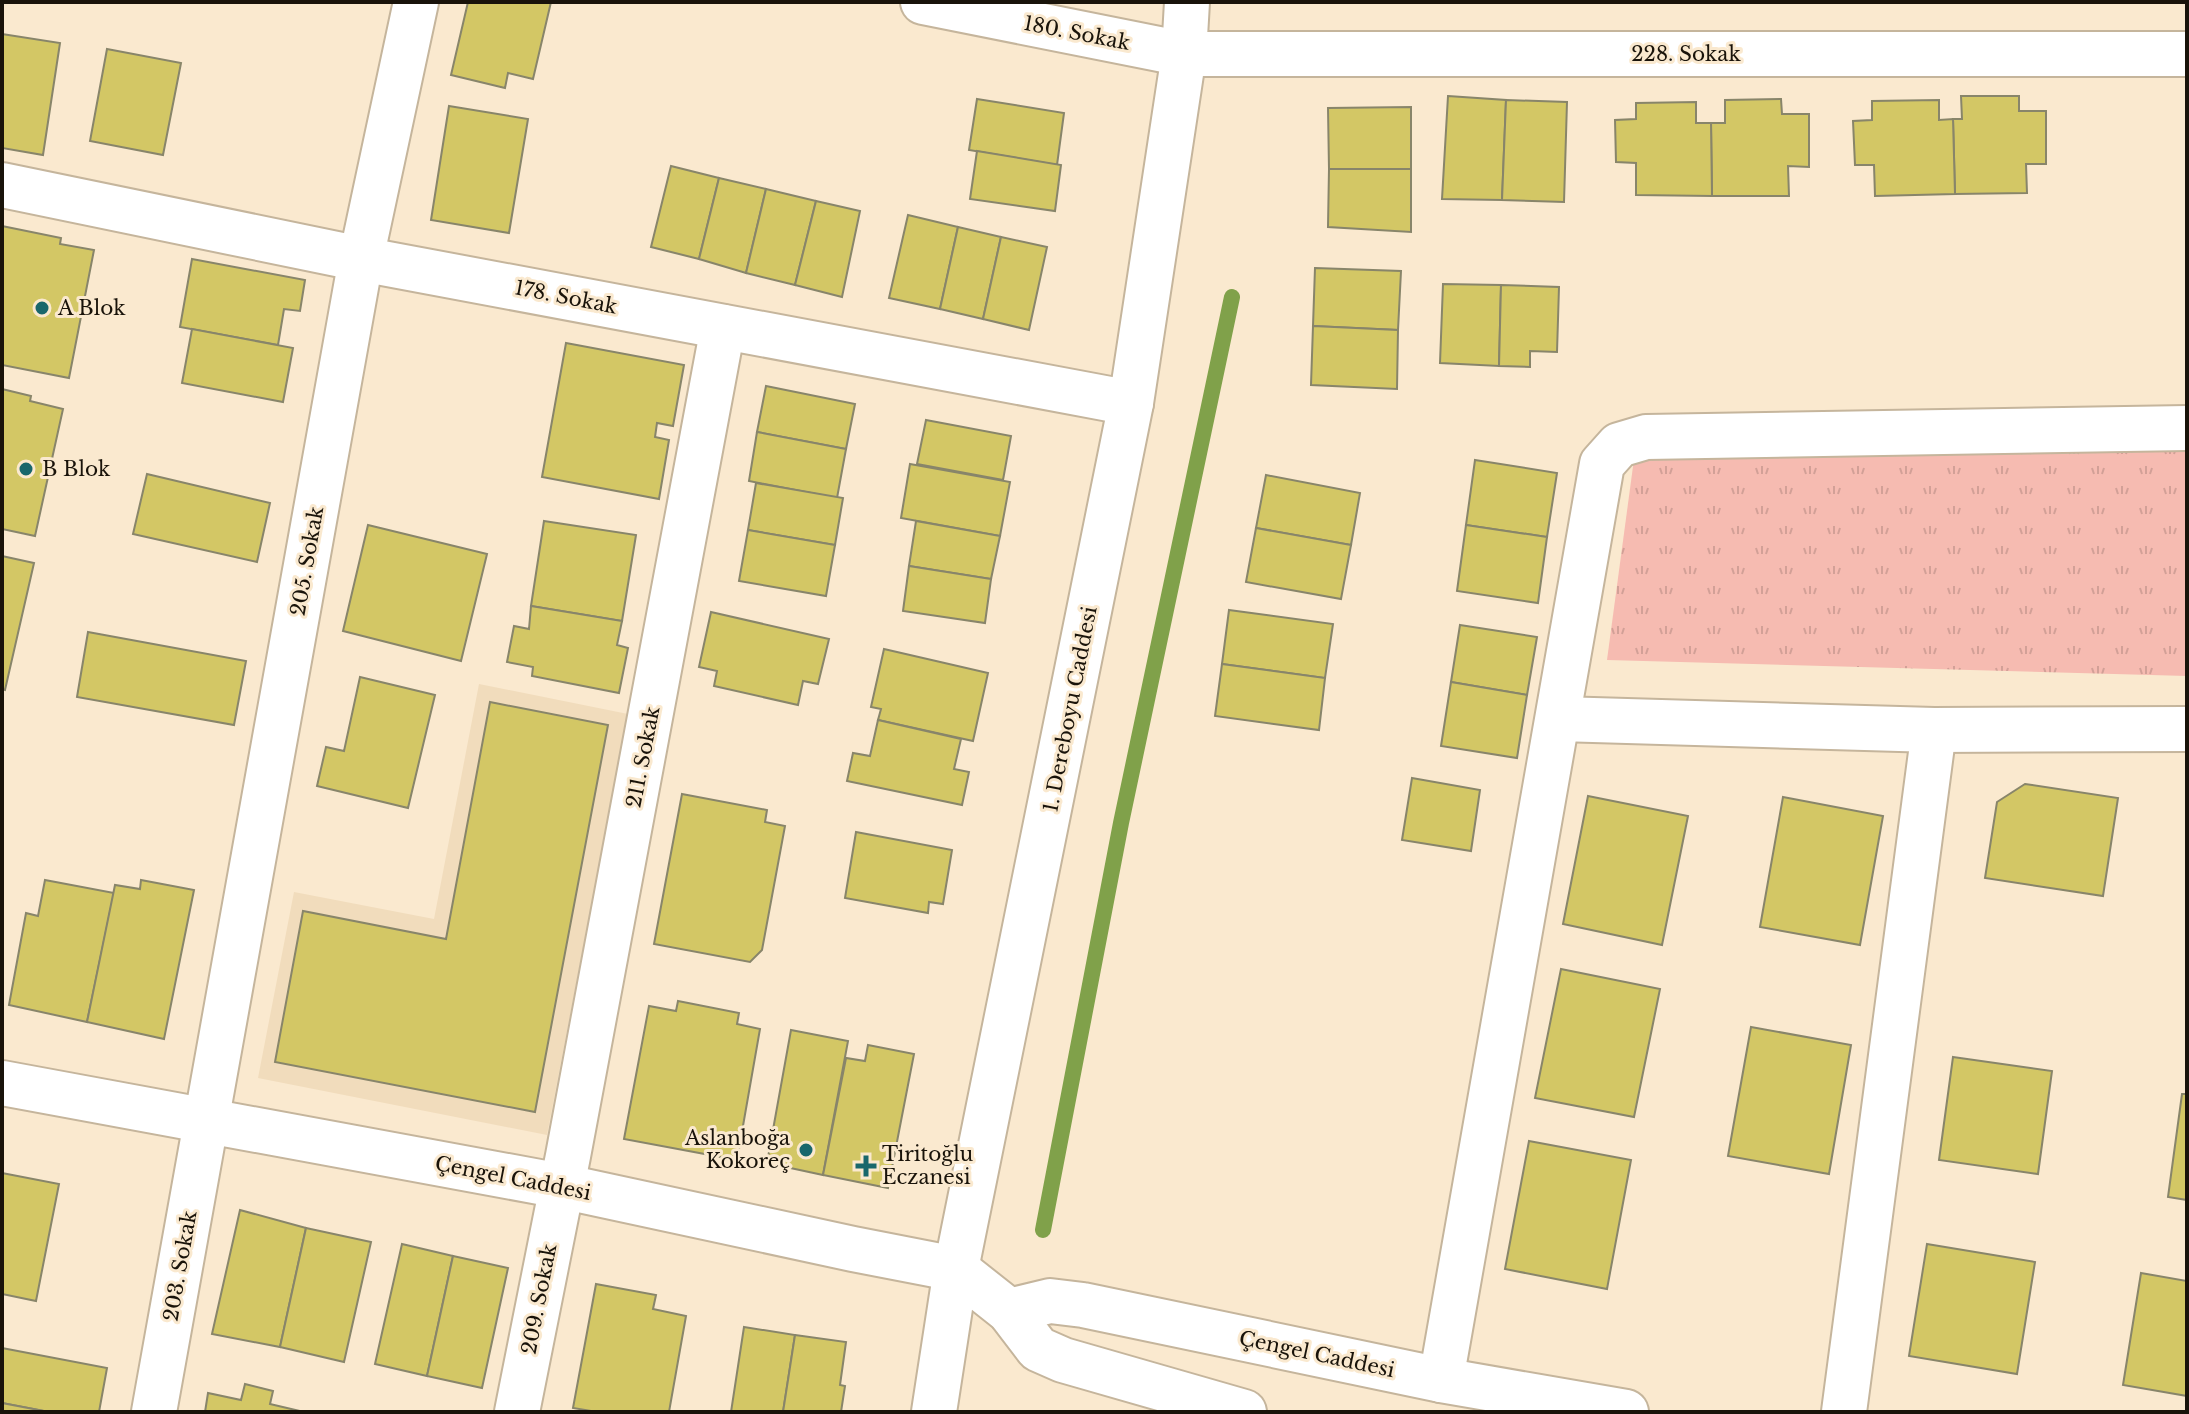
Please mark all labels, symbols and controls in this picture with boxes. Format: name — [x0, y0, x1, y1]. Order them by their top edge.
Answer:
street label: 180. Sokak — [1022, 11, 1133, 55]
street label: 228. Sokak — [1631, 42, 1741, 66]
street label: 178. Sokak — [513, 275, 620, 319]
place label: A Blok — [57, 296, 126, 320]
marker: A Blok — [33, 299, 51, 317]
place label: B Blok — [42, 457, 111, 481]
marker: B Blok — [17, 460, 35, 478]
street label: 205. Sokak — [286, 504, 329, 617]
street label: 1. Dereboyu Caddesi — [1038, 604, 1102, 814]
street label: 211. Sokak — [621, 704, 665, 810]
place label: Aslanboğa Kokoreç — [684, 1126, 791, 1173]
marker: Aslanboğa Kokoreç — [797, 1141, 815, 1159]
place label: Tiritoğlu Eczanesi — [882, 1142, 973, 1189]
street label: Çengel Caddesi — [433, 1151, 593, 1205]
marker: Tiritoğlu Eczanesi — [857, 1157, 875, 1175]
street label: 203. Sokak — [158, 1208, 202, 1323]
street label: 209. Sokak — [517, 1241, 562, 1356]
street label: Çengel Caddesi — [1237, 1326, 1397, 1382]

